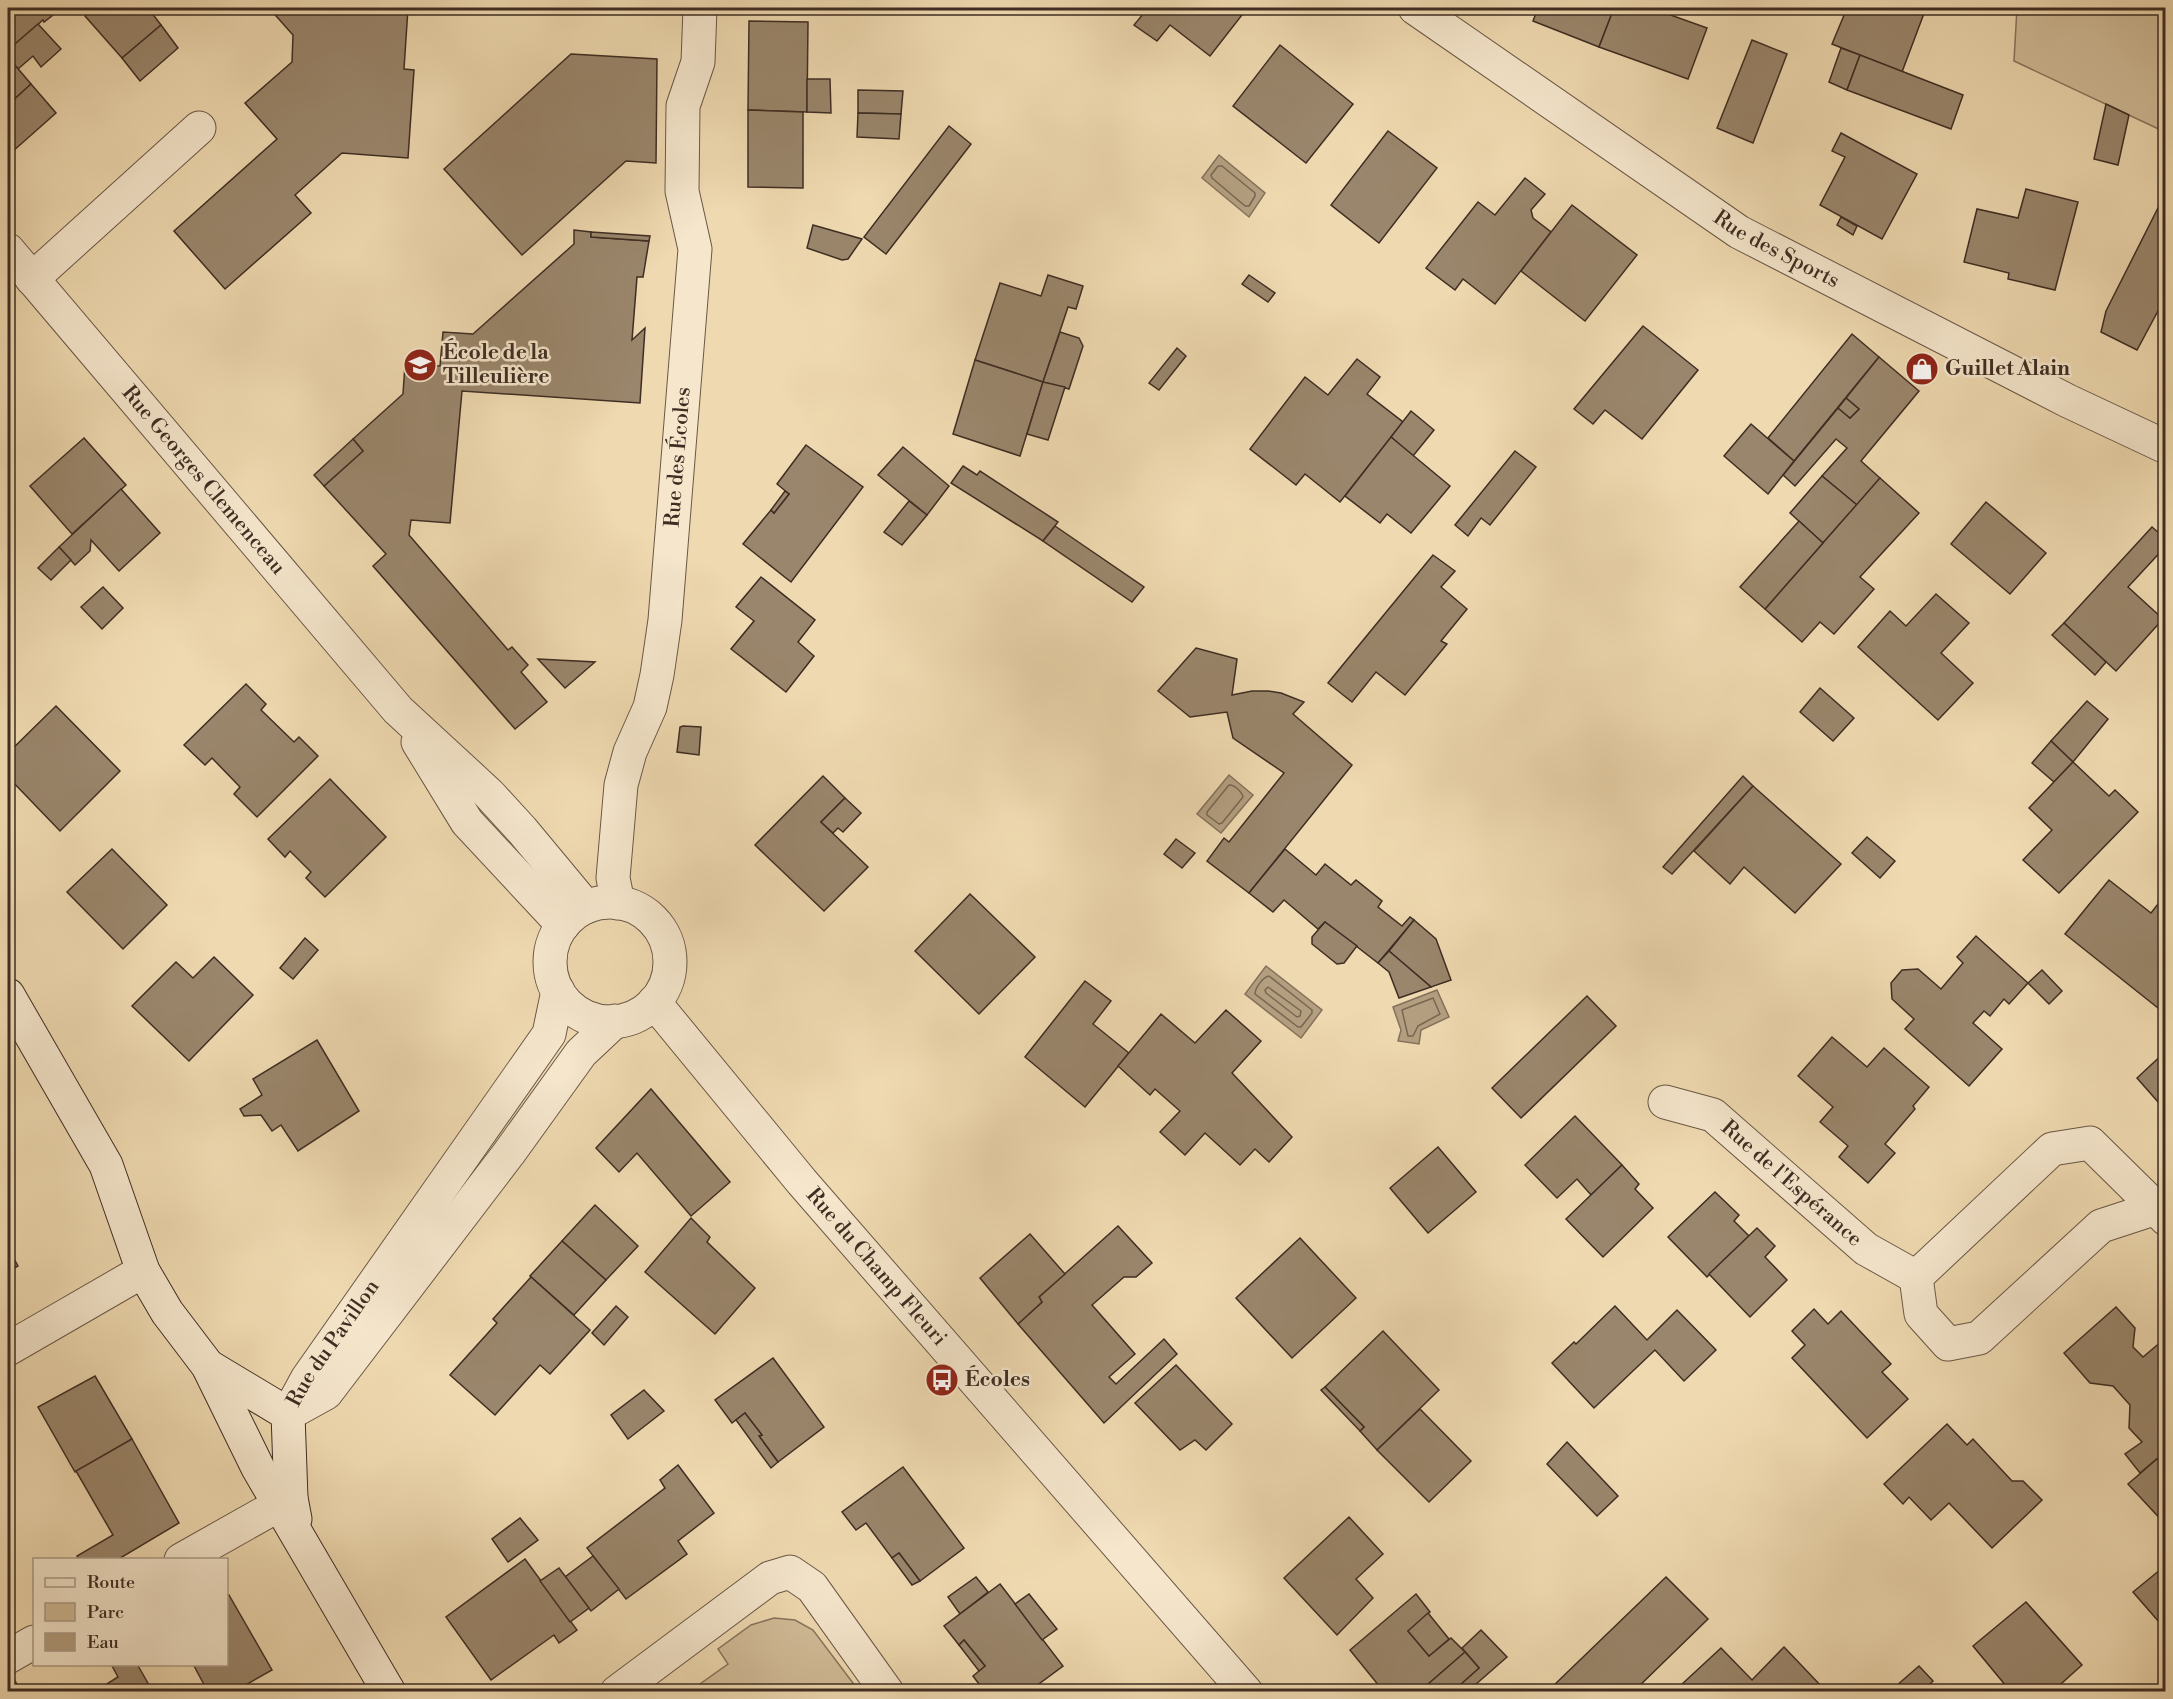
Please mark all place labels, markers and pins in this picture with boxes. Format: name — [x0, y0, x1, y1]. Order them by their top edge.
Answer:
place label: École de la Tilleulière — [443, 338, 550, 390]
school or university icon: École de la Tilleulière — [402, 347, 438, 383]
shop icon: Guillet Alain — [1904, 351, 1940, 387]
place label: Guillet Alain — [1945, 356, 2070, 382]
bus stop icon: Écoles — [924, 1362, 960, 1398]
place label: Écoles — [965, 1365, 1030, 1393]

